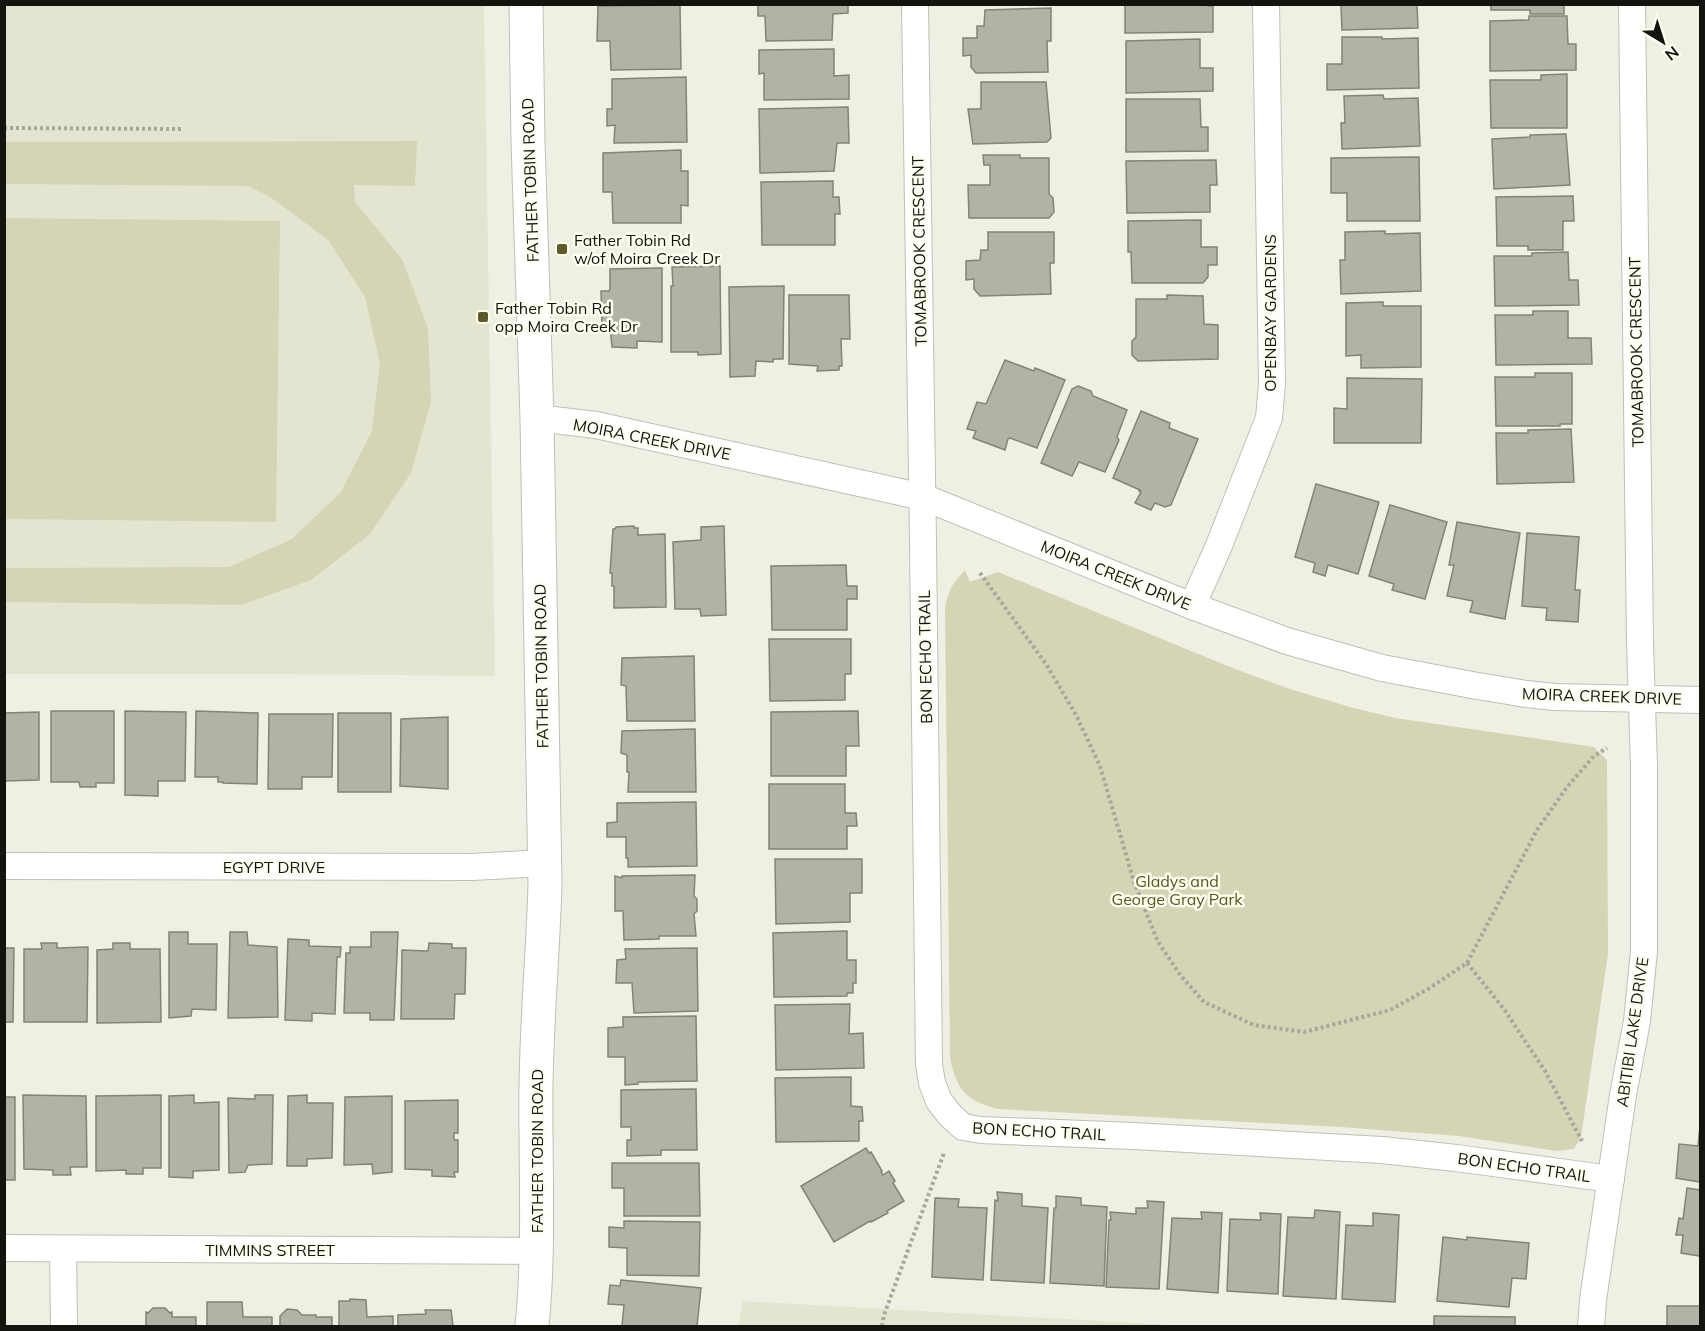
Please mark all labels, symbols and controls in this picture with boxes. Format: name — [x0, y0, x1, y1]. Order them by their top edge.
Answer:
north arrow — [1633, 12, 1693, 72]
text: N — [1661, 42, 1683, 65]
street label: FATHER TOBIN ROAD — [517, 97, 543, 263]
street label: TOMABROOK CRESCENT — [907, 155, 931, 347]
place label: Father Tobin Rd w/of Moira Creek Dr — [574, 230, 720, 268]
street label: OPENBAY GARDENS — [1260, 234, 1280, 392]
marker: Father Tobin Rd w/of Moira Creek Dr — [555, 242, 569, 256]
street label: TOMABROOK CRESCENT — [1624, 256, 1648, 448]
place label: Father Tobin Rd opp Moira Creek Dr — [495, 298, 638, 336]
marker: Father Tobin Rd opp Moira Creek Dr — [476, 310, 490, 324]
street label: MOIRA CREEK DRIVE — [572, 414, 732, 464]
street label: MOIRA CREEK DRIVE — [1038, 536, 1194, 614]
street label: FATHER TOBIN ROAD — [530, 584, 552, 748]
street label: BON ECHO TRAIL — [914, 590, 936, 724]
street label: MOIRA CREEK DRIVE — [1522, 683, 1682, 709]
street label: EGYPT DRIVE — [223, 857, 325, 877]
park label: Gladys and George Gray Park — [1111, 871, 1243, 909]
street label: ABITIBI LAKE DRIVE — [1612, 956, 1652, 1108]
street label: FATHER TOBIN ROAD — [527, 1069, 547, 1233]
street label: BON ECHO TRAIL — [972, 1118, 1107, 1144]
street label: BON ECHO TRAIL — [1456, 1148, 1592, 1186]
street label: TIMMINS STREET — [205, 1240, 335, 1260]

